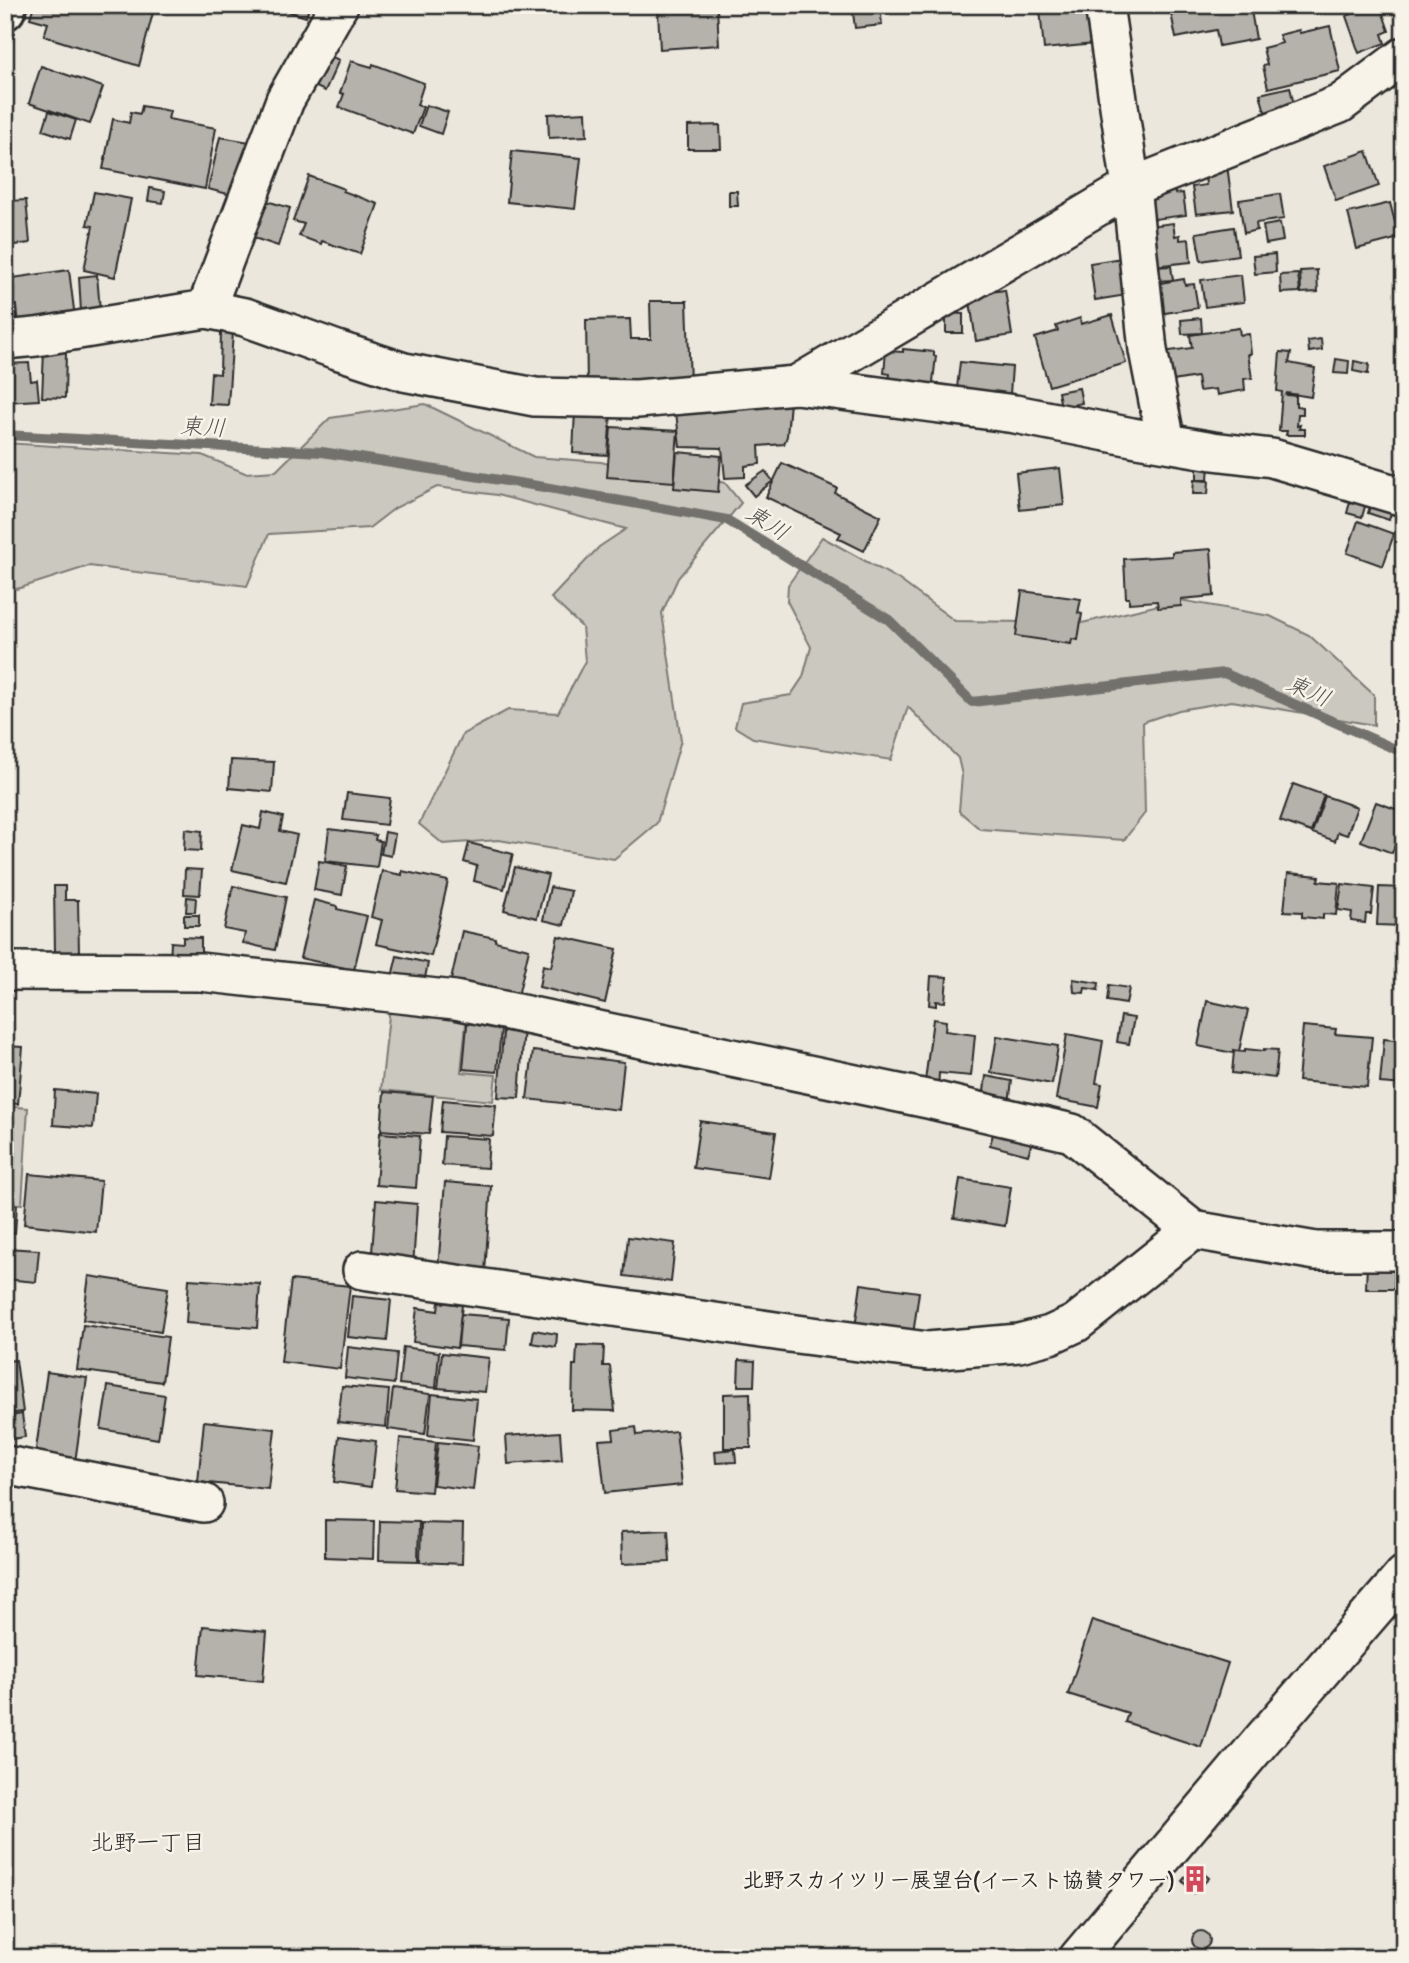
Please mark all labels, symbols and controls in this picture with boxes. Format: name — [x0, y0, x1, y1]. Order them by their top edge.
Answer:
water label: 東川 — [179, 410, 227, 442]
water label: 東川 — [741, 498, 795, 546]
water label: 東川 — [1282, 667, 1336, 713]
district label: 北野一丁目 — [91, 1827, 206, 1856]
building icon: 北野スカイツリー展望台(イースト協賛タワー) — [1180, 1864, 1210, 1894]
place label: 北野スカイツリー展望台(イースト協賛タワー) — [743, 1866, 1174, 1893]

